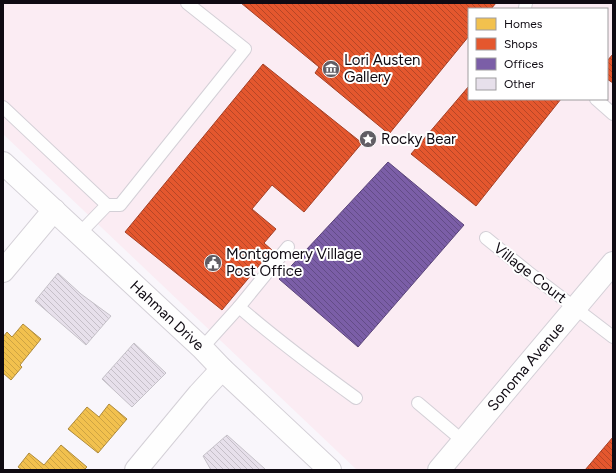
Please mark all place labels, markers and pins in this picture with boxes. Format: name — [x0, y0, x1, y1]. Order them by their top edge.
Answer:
place label: Lori Austen Gallery — [344, 51, 420, 86]
museum icon: Lori Austen Gallery — [321, 59, 341, 79]
place icon: Rocky Bear — [358, 129, 378, 149]
place label: Rocky Bear — [381, 130, 456, 148]
place label: Montgomery Village Post Office — [226, 245, 362, 280]
public building icon: Montgomery Village Post Office — [203, 253, 223, 273]

